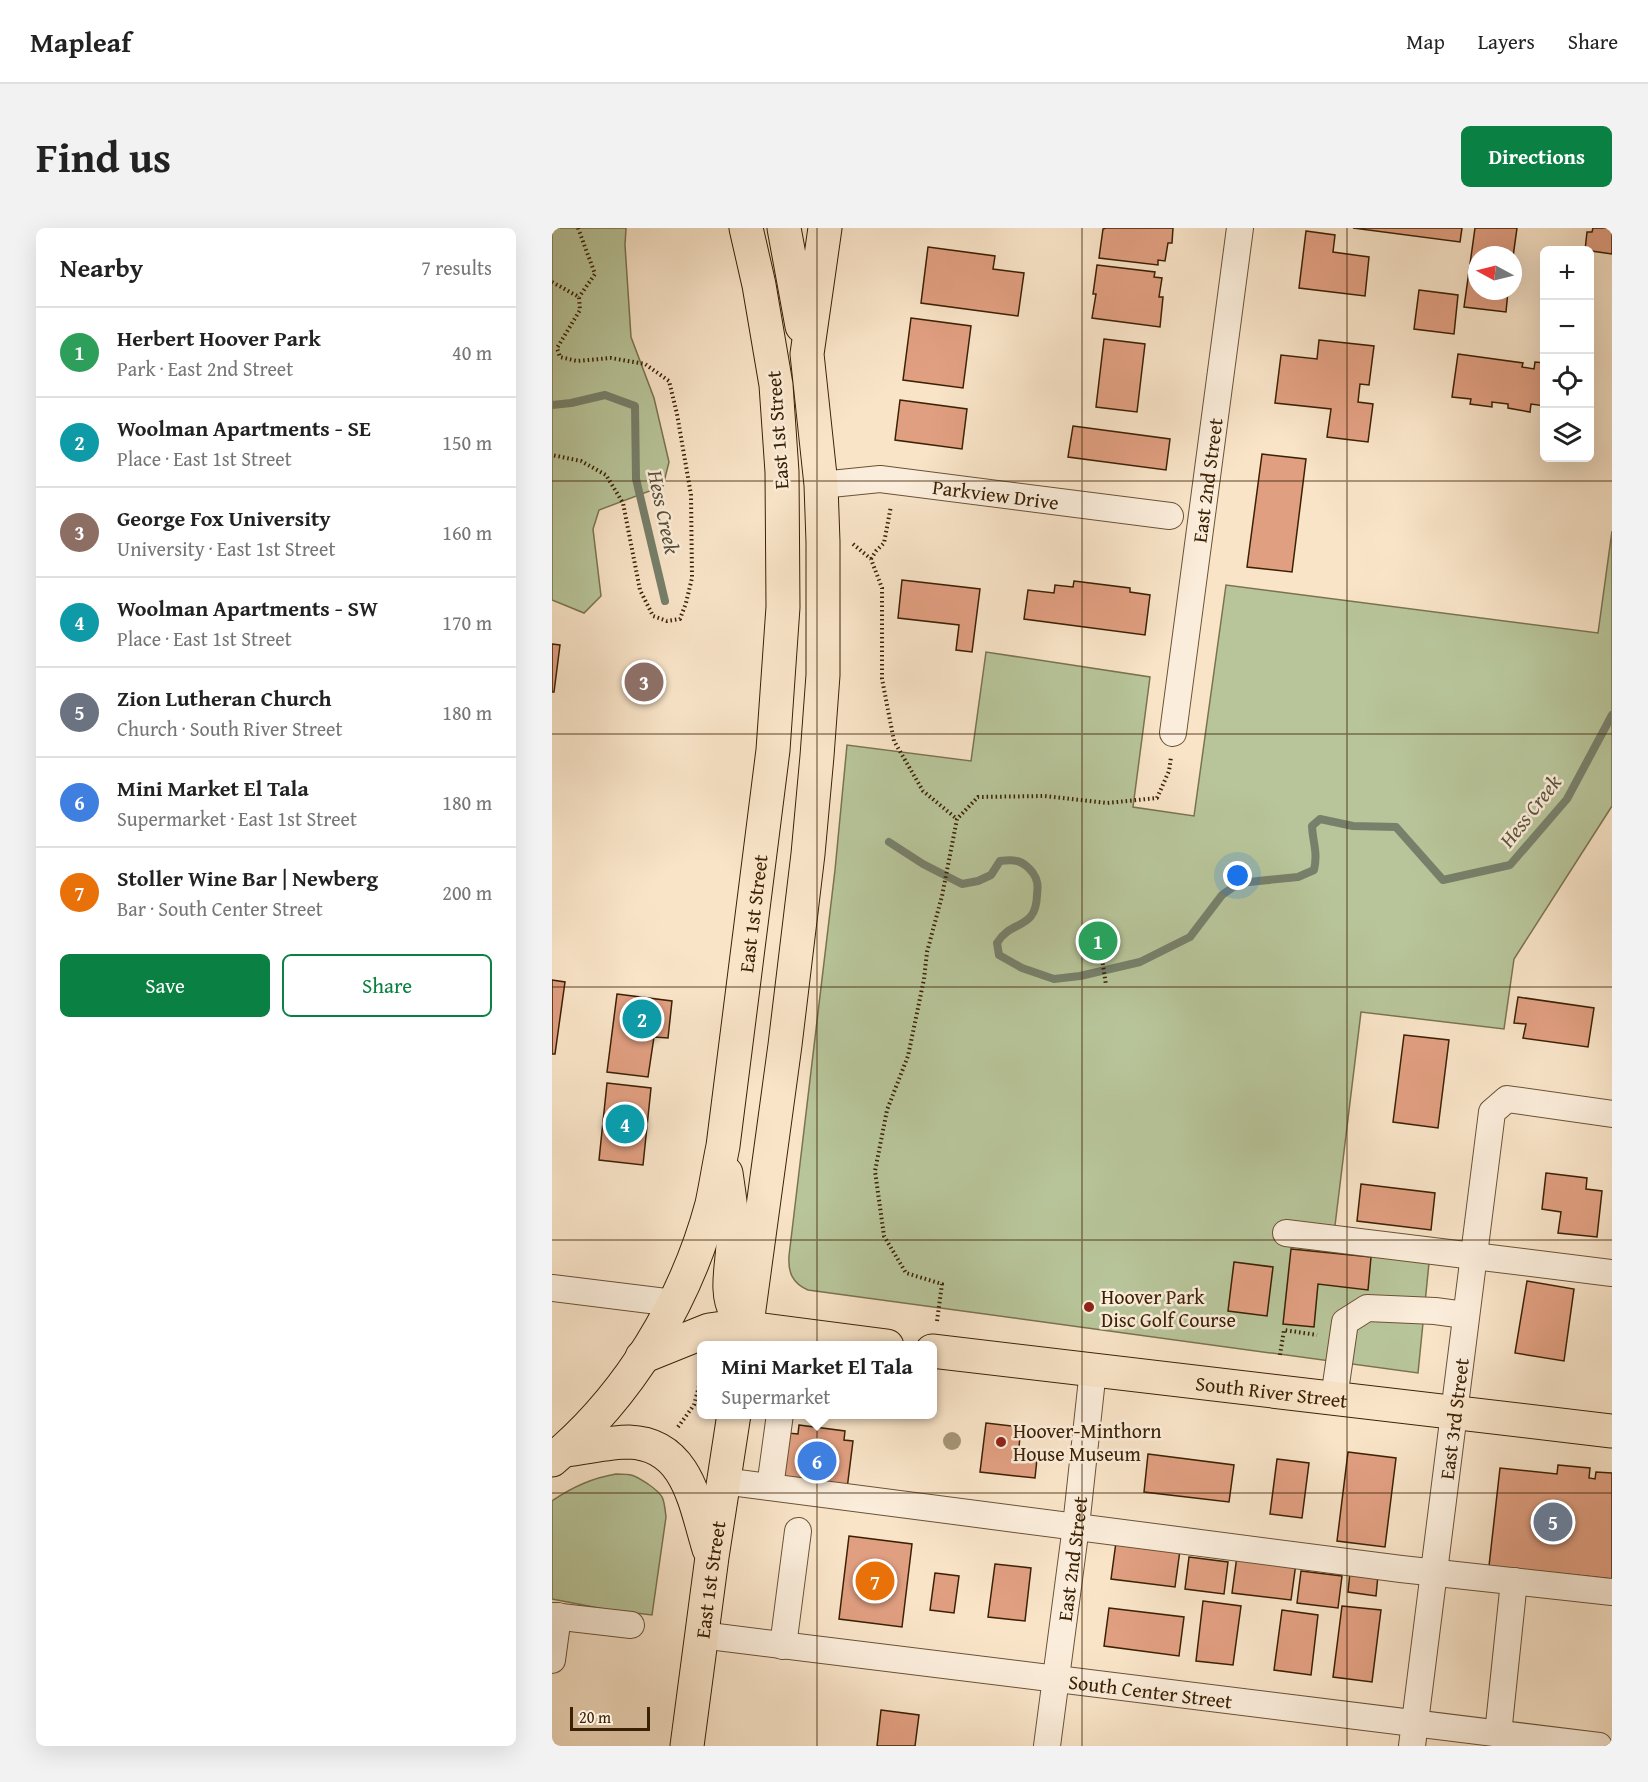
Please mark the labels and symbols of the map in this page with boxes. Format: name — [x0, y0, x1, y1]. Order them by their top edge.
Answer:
north arrow — [1468, 246, 1522, 300]
street label: East 1st Street — [758, 370, 796, 490]
street label: East 2nd Street — [1184, 416, 1229, 544]
water label: Hess Creek — [640, 466, 688, 557]
street label: Parkview Drive — [931, 471, 1061, 516]
pin: 3 — [624, 660, 664, 704]
water label: Hess Creek — [1491, 768, 1569, 855]
street label: East 1st Street — [731, 853, 774, 974]
your location — [1223, 861, 1252, 890]
pin: 1 — [1078, 918, 1118, 964]
pin: 2 — [622, 996, 662, 1042]
pin: 4 — [606, 1102, 644, 1146]
place label: Hoover Park Disc Golf Course — [1101, 1282, 1236, 1334]
marker: Hoover Park Disc Golf Course — [1082, 1300, 1096, 1314]
street label: East 3rd Street — [1431, 1356, 1475, 1481]
street label: South River Street — [1194, 1368, 1349, 1414]
place label: Hoover-Minthorn House Museum — [1013, 1416, 1161, 1468]
marker: Hoover-Minthorn House Museum — [994, 1435, 1008, 1449]
pin: 6 — [798, 1438, 836, 1484]
street label: East 2nd Street — [1049, 1495, 1094, 1623]
pin: 5 — [1534, 1500, 1572, 1544]
street label: East 1st Street — [687, 1519, 732, 1640]
pin: 7 — [856, 1558, 894, 1604]
street label: South Center Street — [1067, 1666, 1234, 1715]
scale bar — [570, 1704, 650, 1732]

